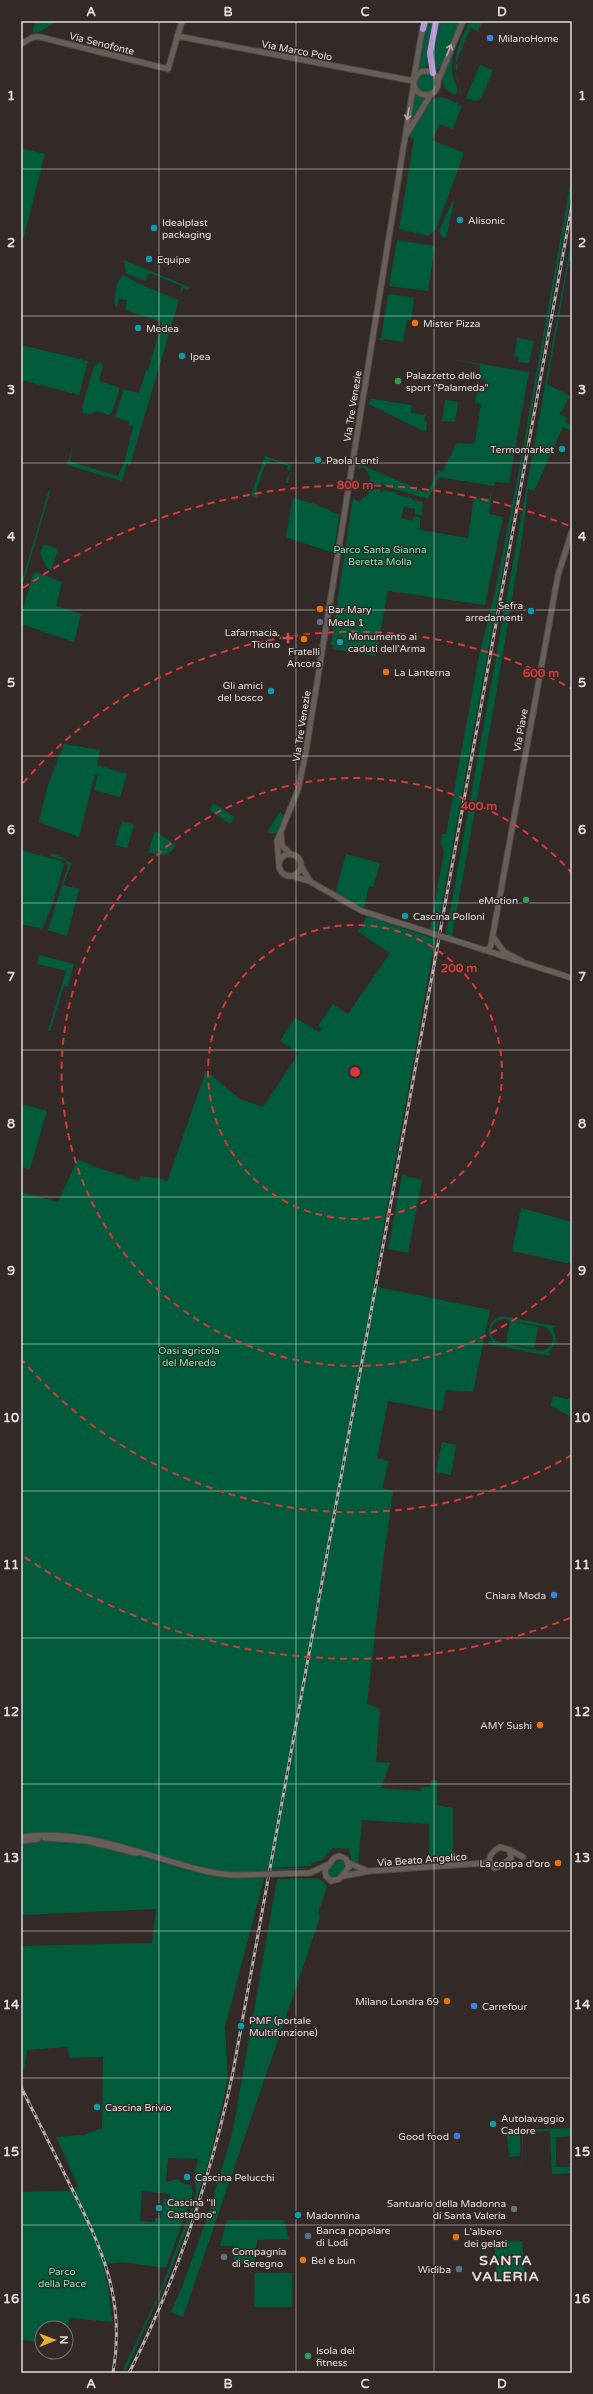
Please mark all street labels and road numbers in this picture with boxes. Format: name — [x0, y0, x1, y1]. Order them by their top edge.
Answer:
street label: Via Senofonte — [68, 30, 136, 58]
street label: Via Marco Polo — [260, 38, 333, 64]
street label: Via Tre Venezie — [341, 369, 365, 443]
street label: Via Tre Venezie — [290, 689, 314, 763]
street label: Via Piave — [511, 708, 531, 752]
street label: Via Beato Angelico — [377, 1851, 467, 1869]

